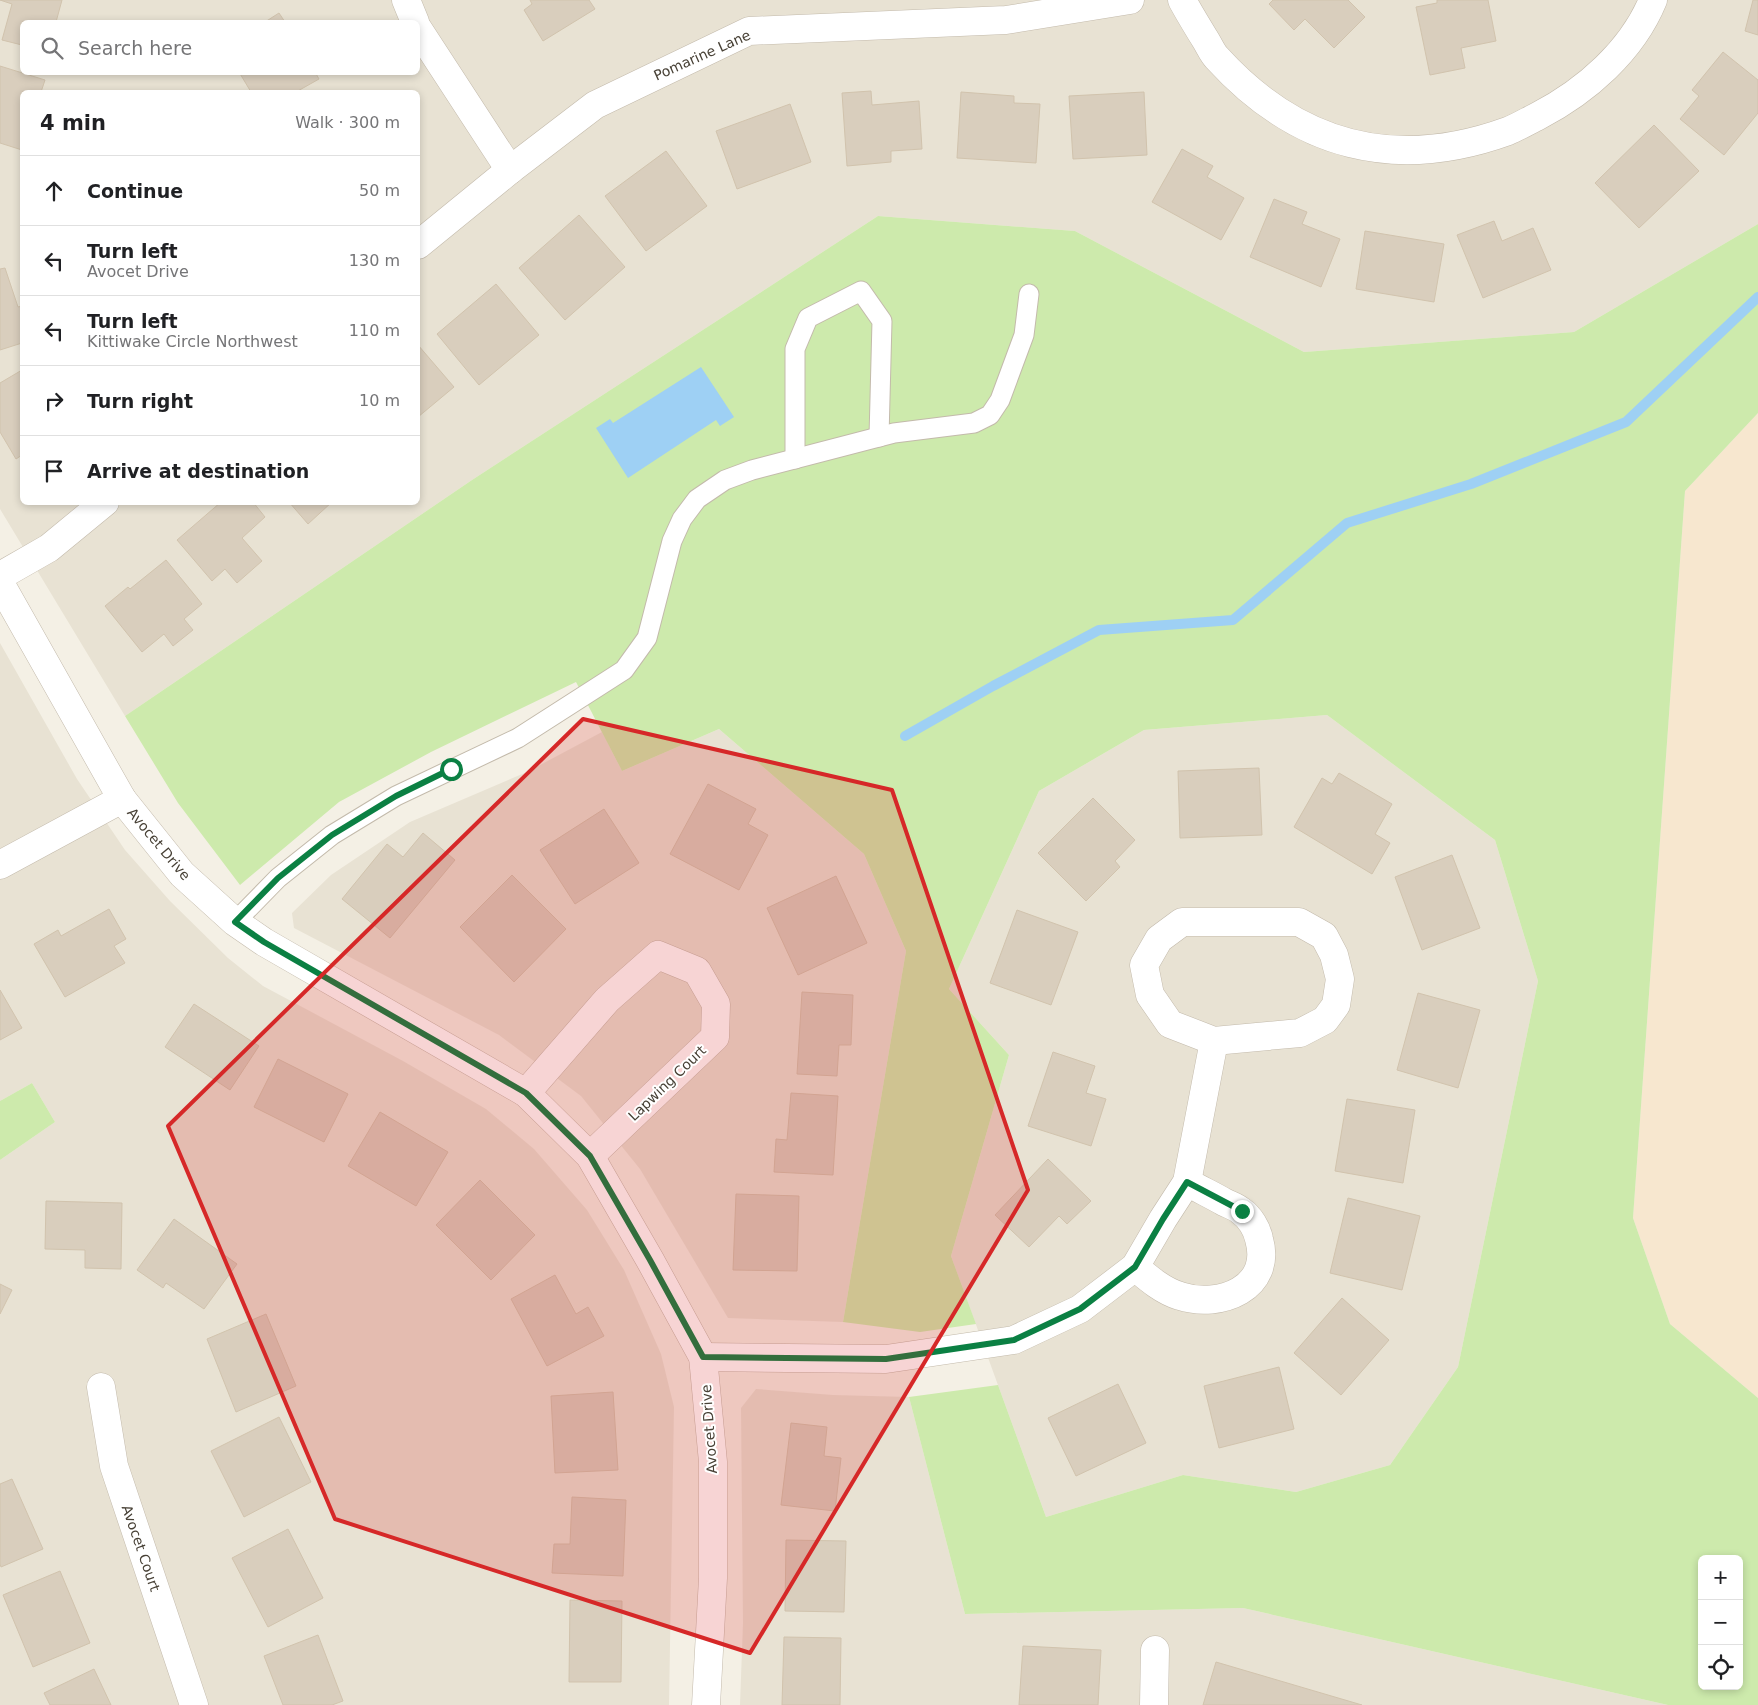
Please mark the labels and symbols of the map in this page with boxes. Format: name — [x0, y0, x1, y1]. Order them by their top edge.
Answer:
street label: Pomarine Lane — [651, 27, 753, 83]
route start — [440, 758, 463, 781]
street label: Avocet Drive — [124, 805, 194, 883]
street label: Lapwing Court — [625, 1042, 709, 1124]
route end — [1231, 1200, 1254, 1223]
street label: Avocet Drive — [698, 1384, 720, 1474]
street label: Avocet Court — [119, 1503, 163, 1594]

